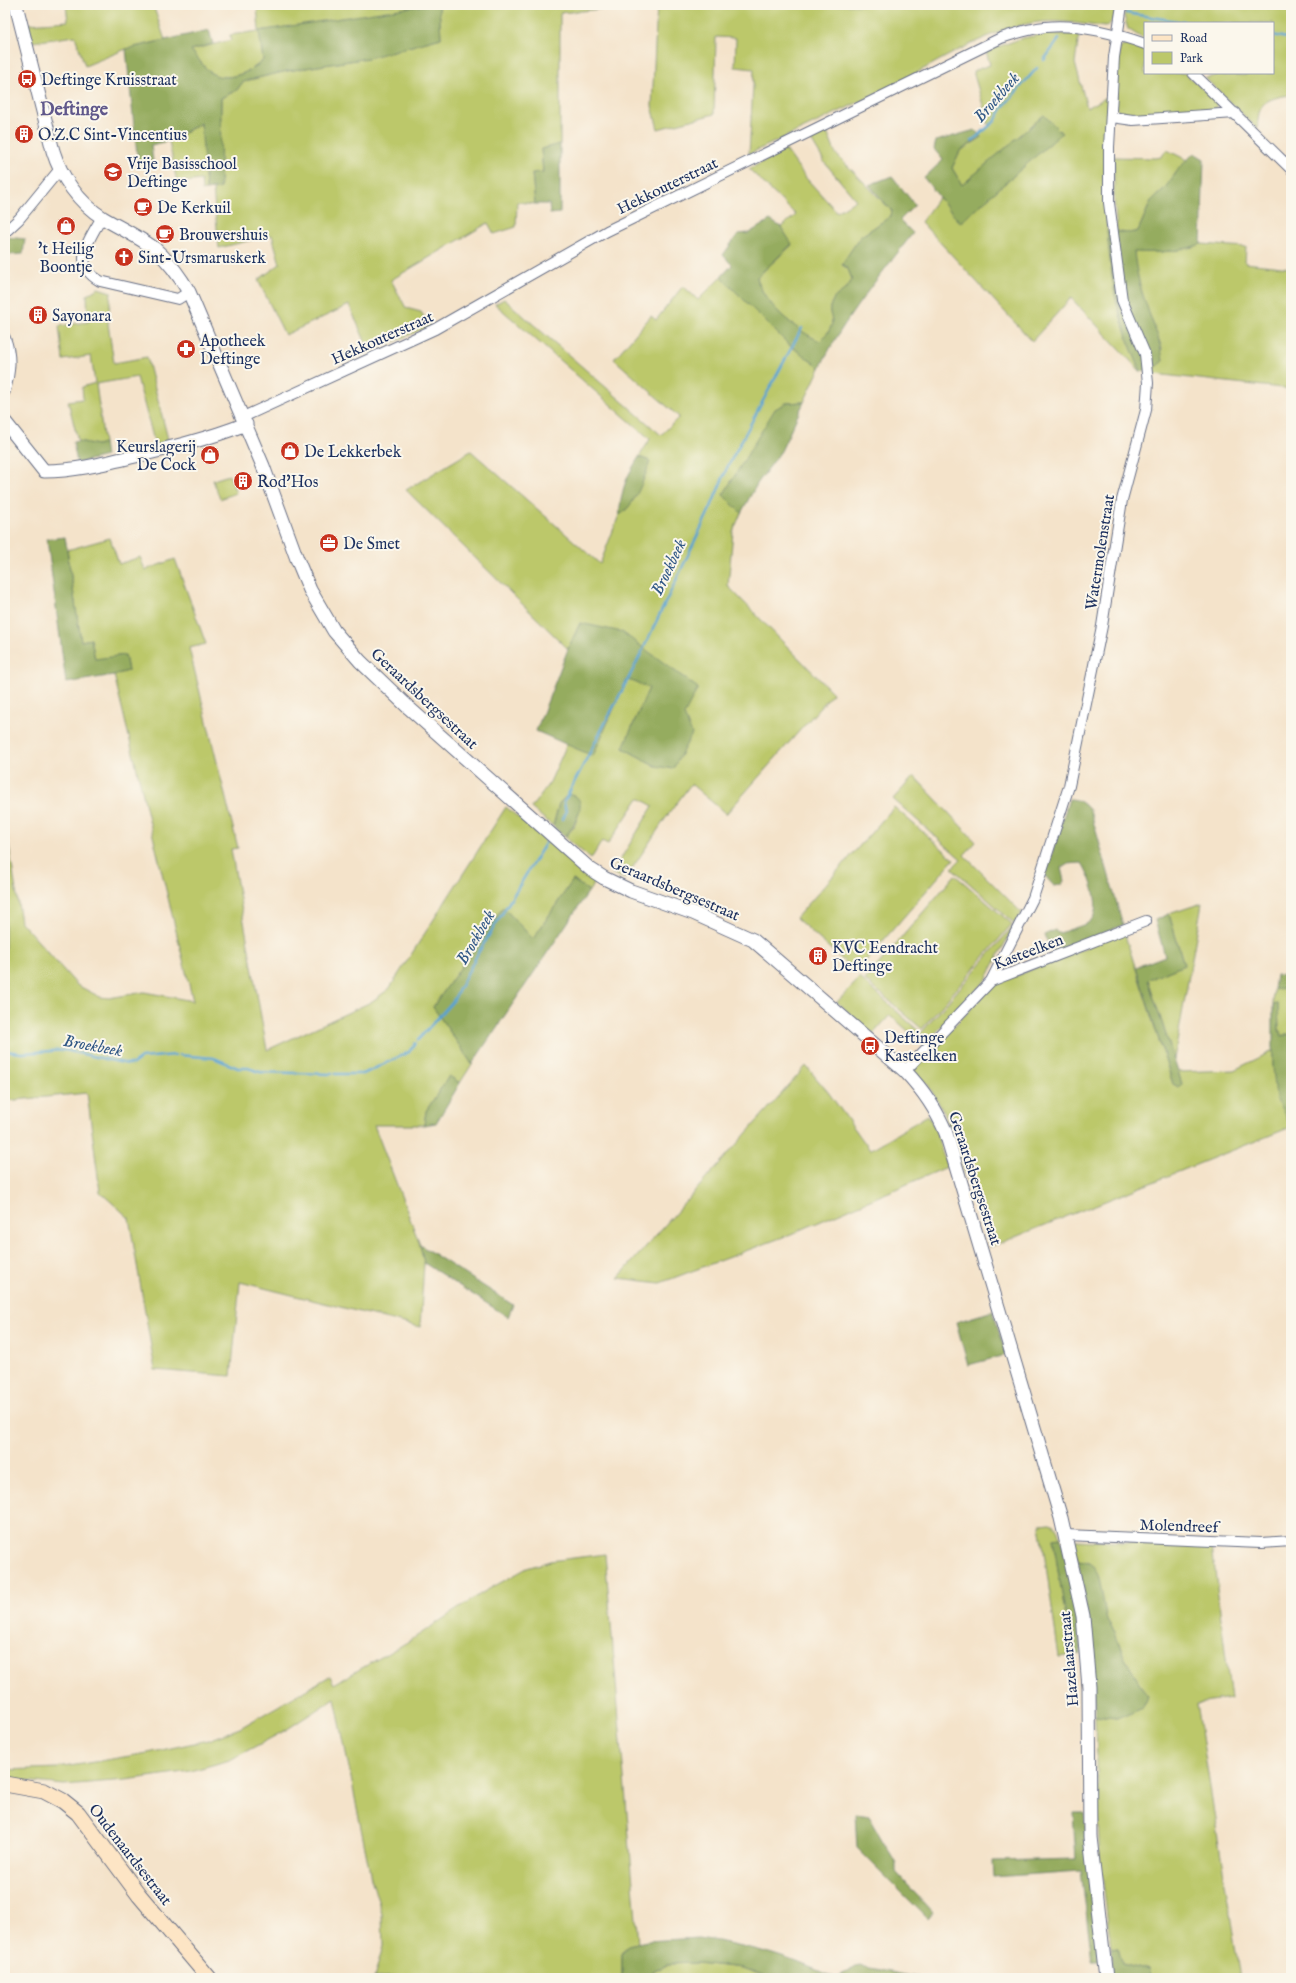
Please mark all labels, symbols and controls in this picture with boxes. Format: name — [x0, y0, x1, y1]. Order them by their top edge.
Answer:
legend — [1144, 22, 1274, 74]
text: Road — [1180, 31, 1208, 46]
text: Park — [1180, 51, 1203, 66]
bus stop icon: Deftinge Kruisstraat — [16, 68, 38, 90]
water label: Broekbeek — [970, 68, 1025, 127]
place label: Deftinge Kruisstraat — [41, 71, 177, 91]
district label: Deftinge — [40, 99, 109, 122]
building icon: O.Z.C Sint-Vincentius — [13, 123, 35, 145]
place label: O.Z.C Sint-Vincentius — [38, 126, 187, 146]
street label: Hekkouterstraat — [614, 154, 722, 220]
place label: Vrije Basisschool Deftinge — [126, 155, 237, 193]
school or university icon: Vrije Basisschool Deftinge — [102, 161, 124, 183]
cafe icon: De Kerkuil — [132, 196, 154, 218]
place label: De Kerkuil — [157, 199, 232, 219]
shop icon: 't Heilig Boontje — [55, 215, 77, 237]
cafe icon: Brouwershuis — [154, 223, 176, 245]
place label: Brouwershuis — [179, 226, 269, 246]
place label: 't Heilig Boontje — [38, 240, 94, 278]
church icon: Sint-Ursmaruskerk — [113, 246, 135, 268]
place label: Sint-Ursmaruskerk — [138, 249, 266, 269]
building icon: Sayonara — [27, 304, 49, 326]
place label: Sayonara — [52, 307, 111, 327]
street label: Hekkouterstraat — [329, 307, 437, 370]
place label: Apotheek Deftinge — [199, 332, 266, 370]
pharmacy icon: Apotheek Deftinge — [175, 338, 197, 360]
place label: Keurslagerij De Cock — [116, 438, 196, 476]
shop icon: De Lekkerbek — [279, 440, 301, 462]
place label: De Lekkerbek — [304, 443, 402, 463]
shop icon: Keurslagerij De Cock — [199, 444, 221, 466]
building icon: Rod'Hos — [232, 470, 254, 492]
place label: Rod'Hos — [257, 473, 319, 493]
street label: Watermolenstraat — [1082, 492, 1120, 612]
office icon: De Smet — [318, 532, 340, 554]
place label: De Smet — [343, 535, 401, 555]
water label: Broekbeek — [647, 536, 692, 599]
street label: Geraardsbergsestraat — [366, 645, 482, 755]
street label: Geraardsbergsestraat — [606, 853, 743, 927]
water label: Broekbeek — [452, 906, 500, 969]
street label: Kasteelken — [991, 930, 1067, 975]
place label: KVC Eendracht Deftinge — [832, 939, 938, 977]
building icon: KVC Eendracht Deftinge — [807, 945, 829, 967]
place label: Deftinge Kasteelken — [884, 1029, 957, 1067]
water label: Broekbeek — [62, 1031, 124, 1062]
bus stop icon: Deftinge Kasteelken — [859, 1035, 881, 1057]
street label: Geraardsbergsestraat — [943, 1109, 1005, 1249]
street label: Molendreef — [1139, 1516, 1222, 1538]
street label: Hazelaarstraat — [1056, 1610, 1084, 1707]
street label: Oudenaardsestraat — [84, 1800, 176, 1910]

